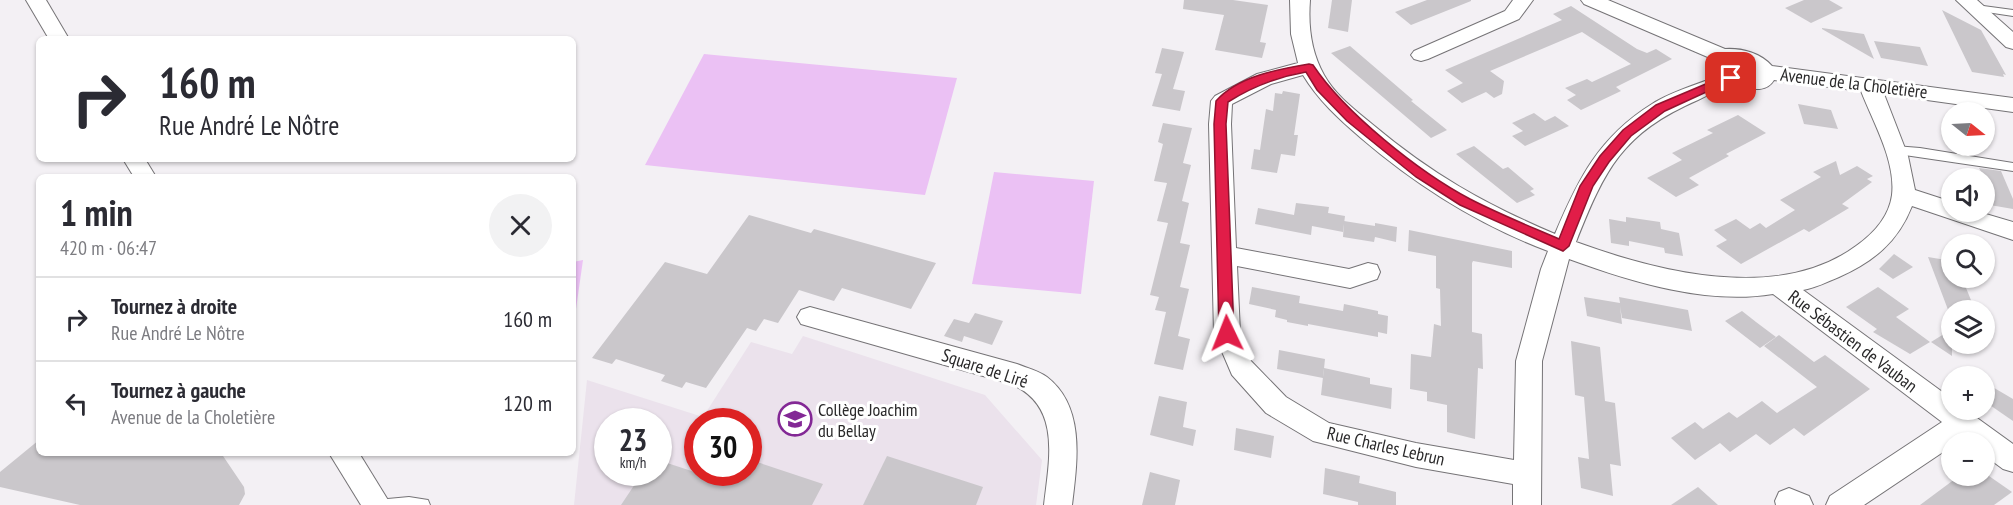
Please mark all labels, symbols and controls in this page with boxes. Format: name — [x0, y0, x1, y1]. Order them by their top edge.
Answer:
pin — [1705, 52, 1756, 103]
text: 160 m — [159, 55, 256, 110]
icon: right — [60, 60, 138, 138]
icon: arrive — [1714, 61, 1747, 94]
street label: Avenue de la Choletière — [1779, 63, 1929, 103]
north arrow — [1941, 102, 1995, 156]
map controls — [1941, 102, 1995, 486]
text: Rue André Le Nôtre — [159, 108, 339, 142]
button: sound — [1941, 168, 1995, 222]
text: 1 min — [60, 189, 133, 236]
button: close — [489, 194, 552, 257]
button: search — [1941, 234, 1995, 288]
text: 420 m · 06:47 — [60, 235, 157, 261]
street label: Rue Sébastien de Vauban — [1784, 285, 1922, 397]
text: Tournez à droite — [111, 292, 237, 320]
button: layers — [1941, 300, 1995, 354]
position arrow — [1195, 301, 1259, 365]
icon: right — [60, 303, 93, 336]
text: 160 m — [503, 305, 552, 333]
text: Rue André Le Nôtre — [111, 320, 245, 346]
street label: Square de Liré — [939, 343, 1031, 393]
button: + — [1941, 366, 1995, 420]
text: Tournez à gauche — [111, 376, 246, 404]
icon: left — [60, 387, 93, 420]
text: 120 m — [503, 389, 552, 417]
place label: Collège Joachim du Bellay — [818, 398, 918, 442]
school or university icon: Collège Joachim du Bellay — [777, 401, 813, 437]
text: Avenue de la Choletière — [111, 404, 275, 430]
speed limit sign: 30 — [684, 408, 762, 486]
text: 23 — [619, 420, 647, 459]
street label: Rue Charles Lebrun — [1325, 421, 1447, 471]
button: − — [1941, 432, 1995, 486]
text: km/h — [620, 453, 646, 472]

